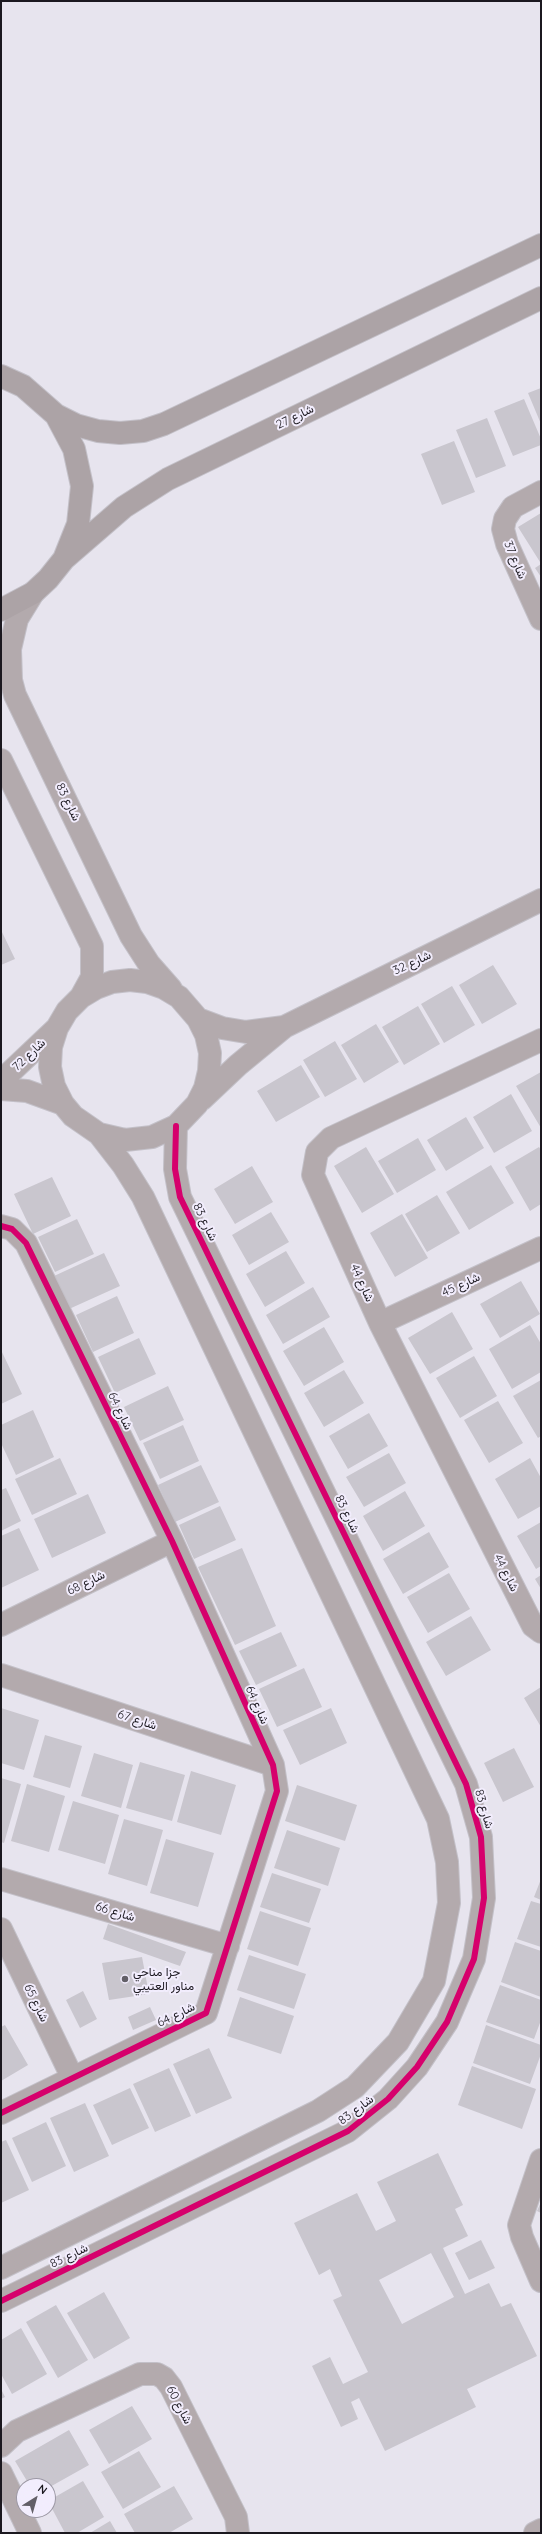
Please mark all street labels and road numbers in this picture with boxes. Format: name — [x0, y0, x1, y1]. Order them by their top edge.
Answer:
street label: شارع 27 — [274, 402, 316, 432]
street label: شارع 37 — [501, 539, 529, 581]
street label: شارع 83 — [53, 781, 83, 823]
street label: شارع 32 — [391, 948, 433, 978]
street label: شارع 72 — [10, 1036, 48, 1074]
street label: شارع 83 — [190, 1201, 220, 1243]
street label: شارع 44 — [347, 1262, 377, 1304]
street label: شارع 45 — [440, 1270, 482, 1300]
street label: شارع 64 — [105, 1390, 135, 1432]
street label: شارع 83 — [332, 1493, 362, 1535]
street label: شارع 44 — [490, 1552, 522, 1594]
street label: شارع 68 — [65, 1568, 107, 1598]
street label: شارع 64 — [242, 1684, 272, 1726]
street label: شارع 67 — [116, 1707, 158, 1733]
street label: شارع 83 — [472, 1788, 496, 1830]
street label: شارع 66 — [94, 1899, 136, 1925]
street label: شارع 65 — [21, 1982, 51, 2024]
street label: شارع 64 — [155, 2000, 197, 2030]
street label: شارع 83 — [336, 2092, 376, 2128]
street label: شارع 83 — [48, 2241, 90, 2271]
street label: شارع 60 — [163, 2384, 195, 2426]

